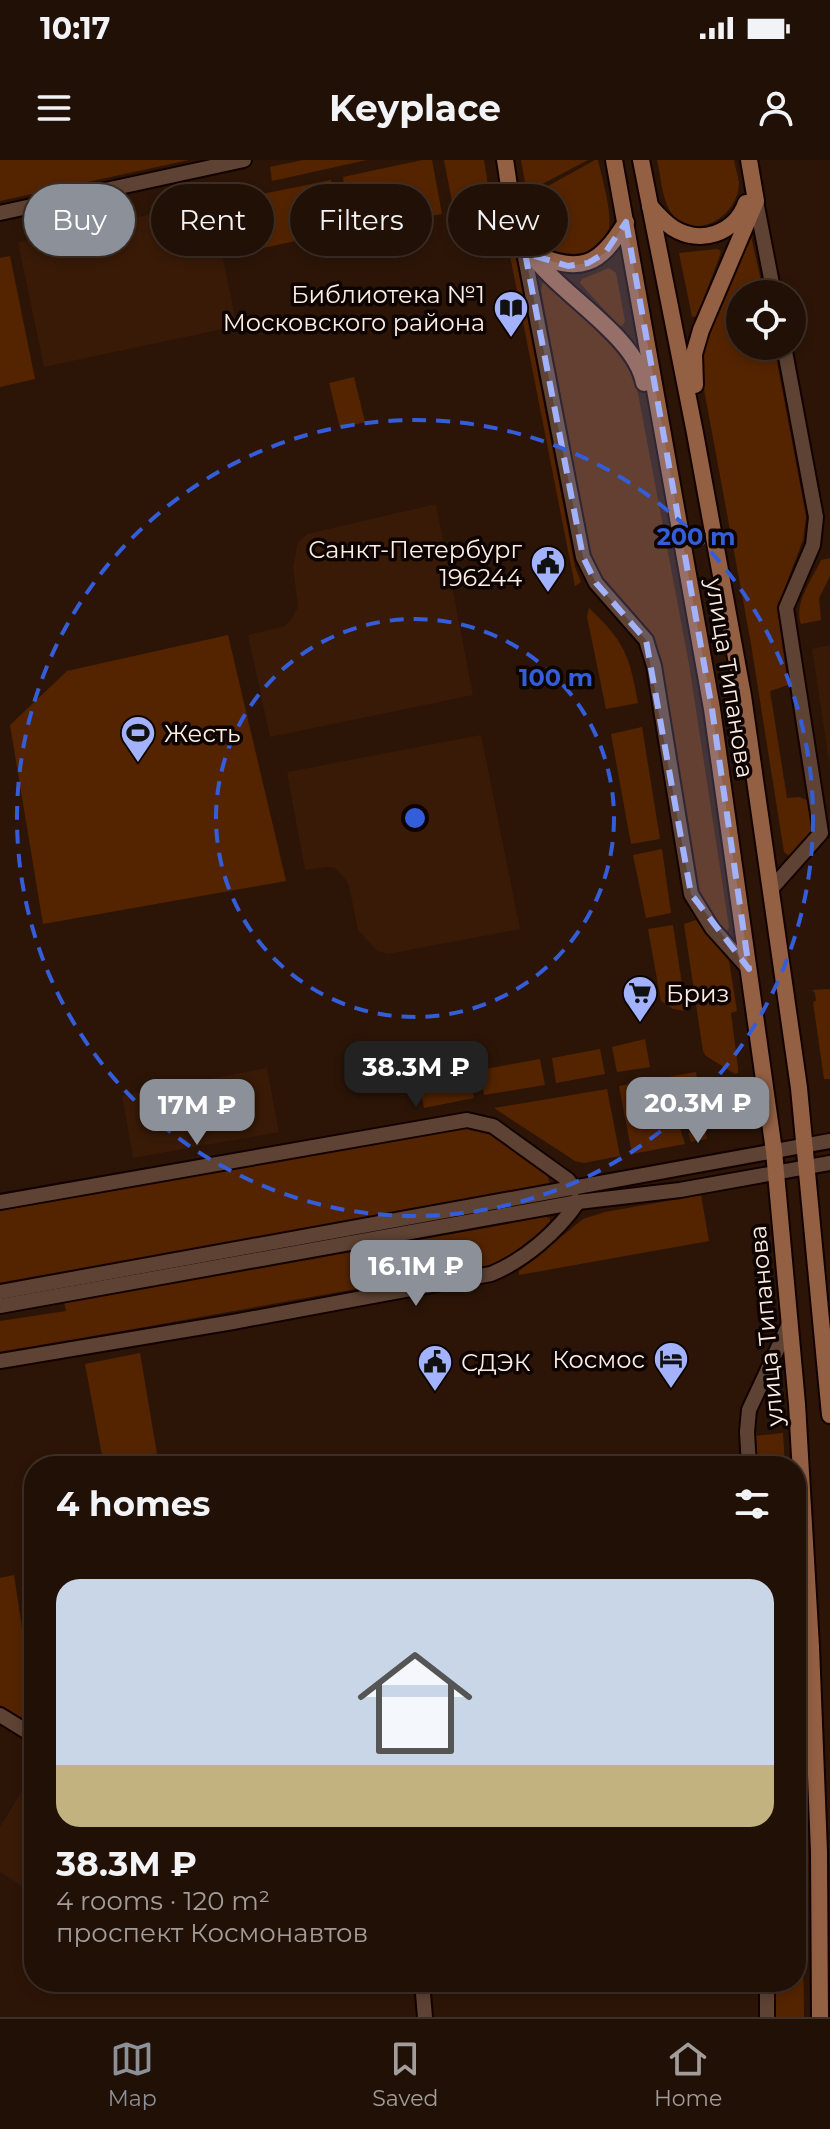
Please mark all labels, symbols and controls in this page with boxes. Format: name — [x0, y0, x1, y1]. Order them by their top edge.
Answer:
text: 10:17 — [40, 10, 110, 47]
icon: menu — [32, 86, 76, 130]
text: Keyplace — [329, 86, 501, 130]
icon: person — [754, 86, 798, 130]
chip: Buy — [24, 184, 135, 256]
chip: Rent — [151, 184, 274, 256]
chip: Filters — [290, 184, 432, 256]
chip: New — [448, 184, 568, 256]
place label: Библиотека №1 Московского района — [223, 280, 485, 337]
map controls — [726, 280, 806, 360]
button: locate — [726, 280, 806, 360]
library icon: Библиотека №1 Московского района — [492, 289, 530, 339]
text: 200 m — [657, 522, 735, 551]
place label: Санкт-Петербург 196244 — [308, 535, 523, 592]
public building icon: Санкт-Петербург 196244 — [529, 544, 567, 594]
street label: улица Типанова — [700, 575, 760, 780]
text: 100 m — [519, 663, 593, 692]
sports icon: Жесть — [119, 714, 157, 764]
place label: Жесть — [164, 719, 241, 748]
centre of rings — [401, 804, 429, 832]
supermarket icon: Бриз — [621, 974, 659, 1024]
place label: Бриз — [666, 979, 729, 1008]
pin: 38.3M ₽ — [342, 1041, 490, 1109]
text: 38.3M ₽ — [362, 1051, 470, 1083]
pin: 20.3M ₽ — [624, 1077, 772, 1145]
pin: 17M ₽ — [141, 1079, 253, 1147]
text: 20.3M ₽ — [644, 1087, 752, 1119]
text: 17M ₽ — [158, 1089, 236, 1121]
street label: улица Типанова — [743, 1224, 789, 1429]
pin: 16.1M ₽ — [342, 1240, 490, 1308]
text: 16.1M ₽ — [368, 1250, 464, 1282]
hotel icon: Космос — [652, 1340, 690, 1390]
public building icon: СДЭК — [416, 1343, 454, 1393]
place label: Космос — [552, 1345, 645, 1374]
place label: СДЭК — [461, 1348, 531, 1377]
icon: filters — [730, 1482, 774, 1526]
text: 4 homes — [56, 1483, 210, 1525]
icon: home — [343, 1631, 487, 1775]
text: 38.3M ₽ — [56, 1843, 197, 1885]
text: 4 rooms · 120 m² — [56, 1885, 270, 1917]
text: проспект Космонавтов — [56, 1917, 368, 1949]
tab: Map — [108, 2037, 157, 2112]
tab: Saved — [372, 2037, 438, 2112]
tab: Home — [654, 2037, 722, 2112]

